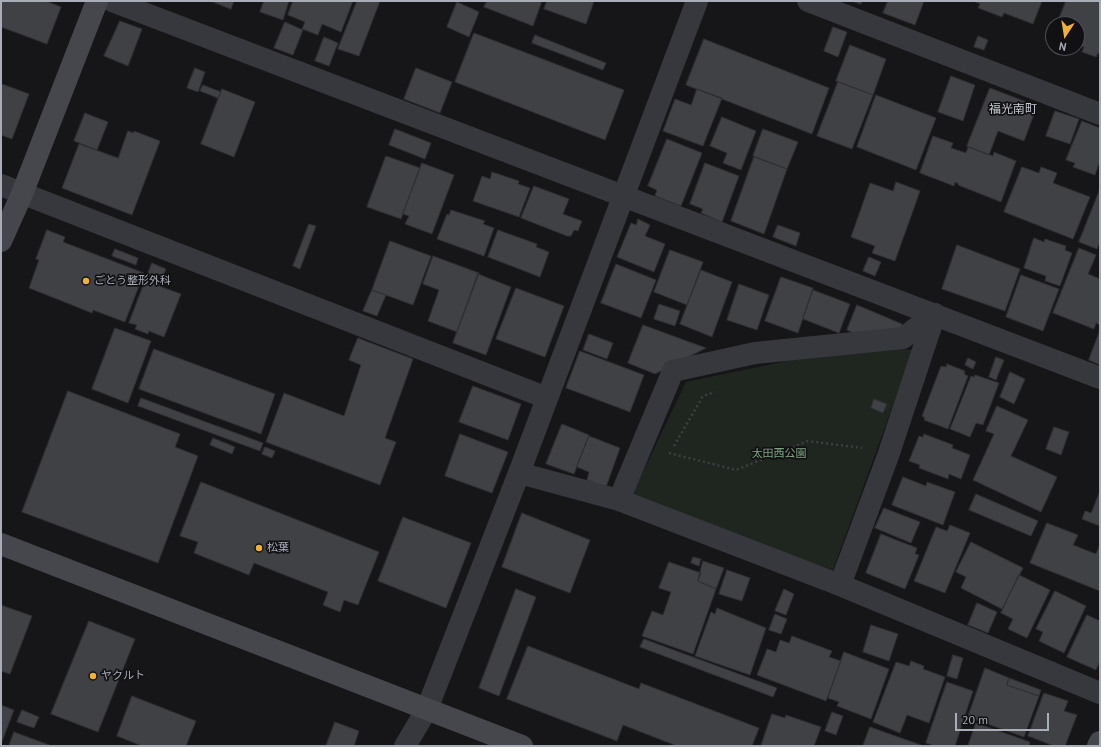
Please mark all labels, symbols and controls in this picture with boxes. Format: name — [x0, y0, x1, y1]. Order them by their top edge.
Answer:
north arrow — [1045, 16, 1085, 56]
text: N — [1058, 39, 1068, 54]
district label: 福光南町 — [989, 103, 1037, 117]
place label: ごとう整形外科 — [94, 274, 171, 288]
marker: ごとう整形外科 — [81, 276, 91, 286]
park label: 太田西公園 — [752, 447, 806, 461]
place label: 松葉 — [267, 541, 289, 555]
marker: 松葉 — [254, 543, 264, 553]
place label: ヤクルト — [101, 669, 145, 683]
marker: ヤクルト — [88, 671, 98, 681]
scale bar — [957, 705, 1051, 731]
text: 20 m — [962, 712, 988, 727]

